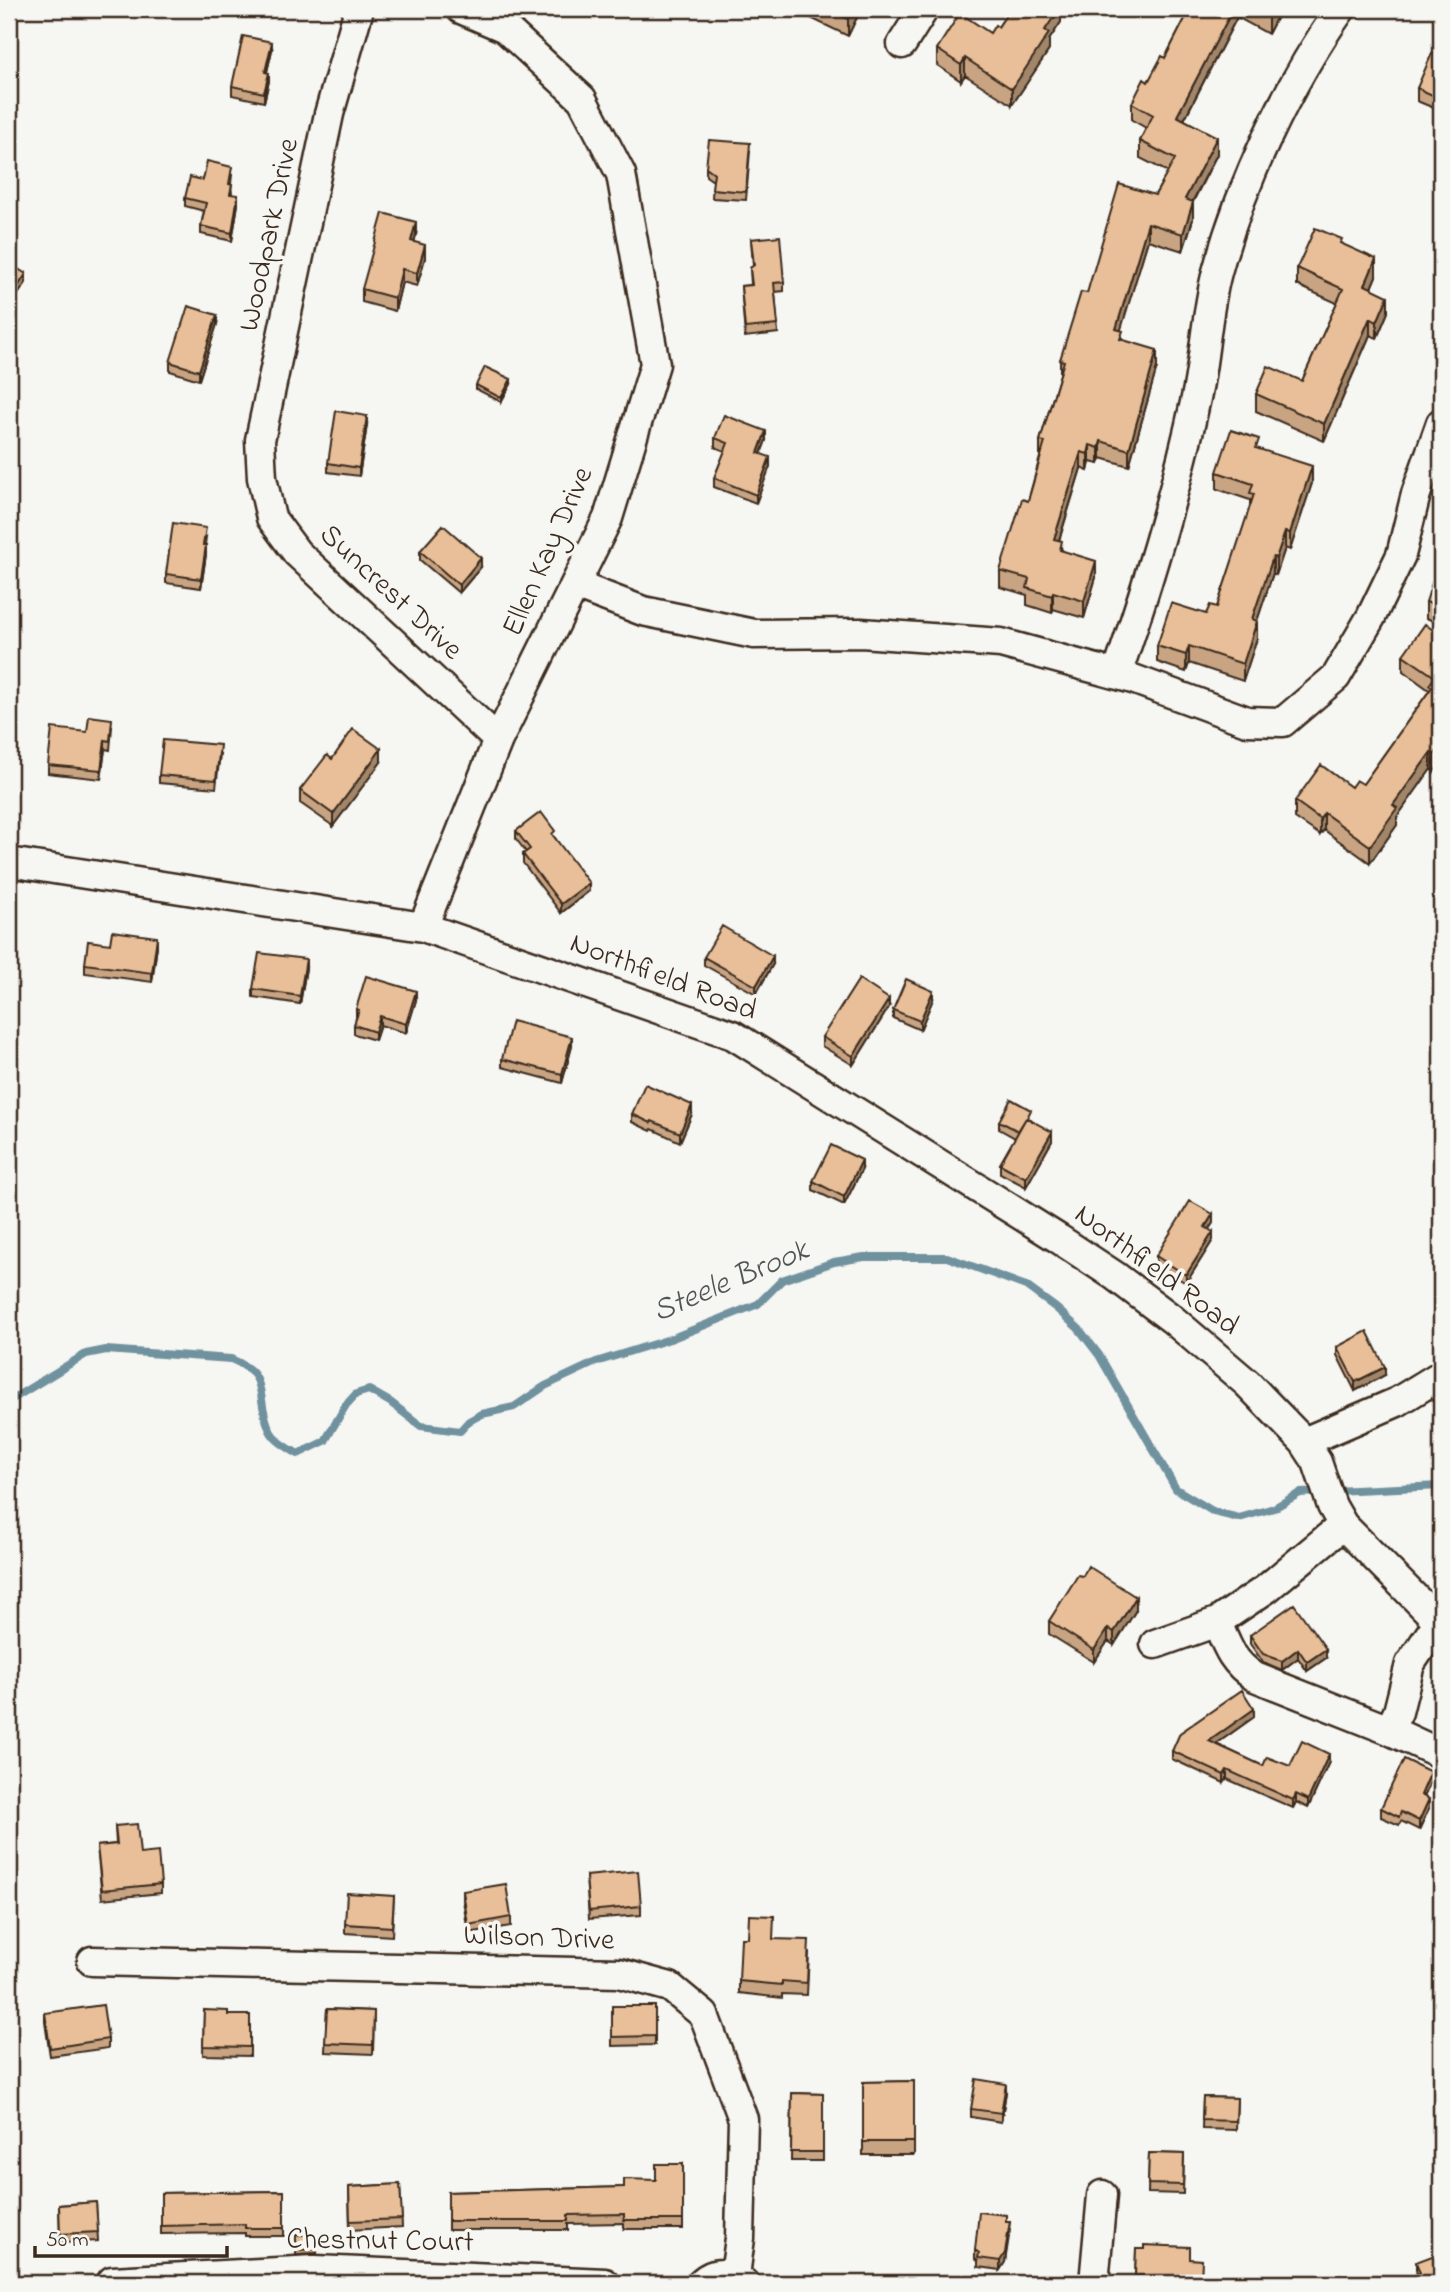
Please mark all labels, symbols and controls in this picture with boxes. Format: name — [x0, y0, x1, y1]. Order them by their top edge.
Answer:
street label: Woodpark Drive — [228, 134, 312, 336]
street label: Ellen Kay Drive — [492, 460, 606, 644]
street label: Suncrest Drive — [308, 515, 472, 672]
street label: Northfield Road — [563, 922, 763, 1034]
street label: Northfield Road — [1064, 1194, 1248, 1348]
water label: Steele Brook — [646, 1227, 818, 1336]
street label: Wilson Drive — [463, 1914, 616, 1964]
scale bar — [35, 2215, 228, 2259]
street label: Chestnut Court — [286, 2218, 474, 2266]
text: 50 m — [46, 2226, 89, 2256]

